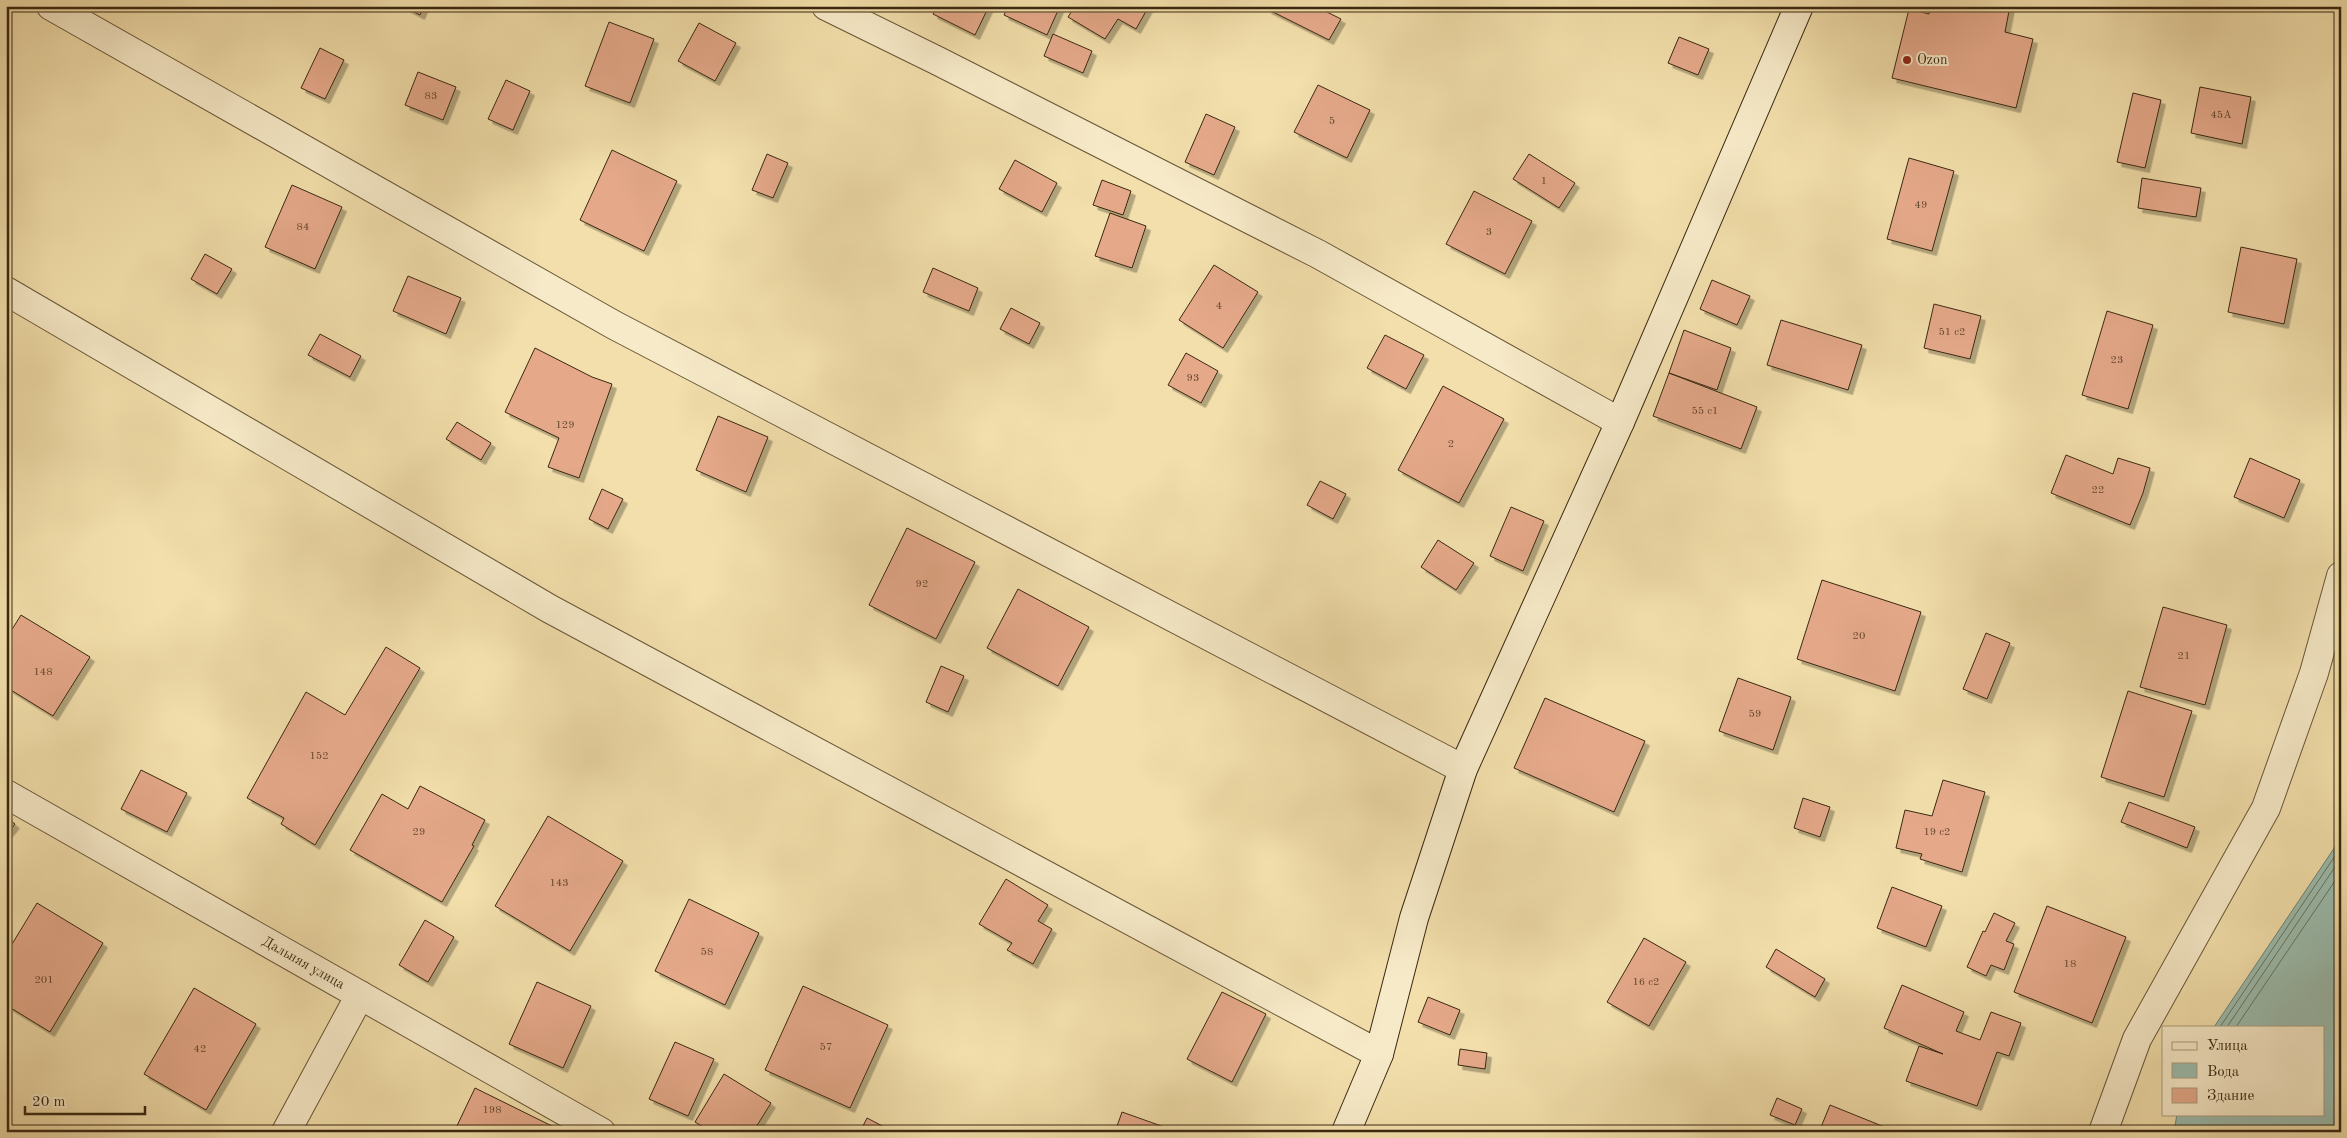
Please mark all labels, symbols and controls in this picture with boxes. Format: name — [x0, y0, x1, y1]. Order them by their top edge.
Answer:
place label: Ozon — [1917, 53, 1948, 67]
marker: Ozon — [1901, 54, 1913, 66]
house number: 83 — [425, 91, 437, 102]
house number: 45А — [2210, 110, 2232, 121]
house number: 5 — [1329, 116, 1335, 127]
house number: 1 — [1541, 176, 1547, 187]
house number: 49 — [1915, 200, 1927, 211]
house number: 84 — [297, 222, 309, 233]
house number: 3 — [1486, 227, 1492, 238]
house number: 4 — [1216, 301, 1222, 312]
house number: 51 с2 — [1938, 327, 1966, 338]
house number: 23 — [2111, 355, 2123, 366]
house number: 93 — [1187, 373, 1199, 384]
house number: 55 с1 — [1691, 406, 1719, 417]
house number: 129 — [555, 420, 575, 431]
house number: 2 — [1448, 439, 1454, 450]
house number: 22 — [2092, 485, 2104, 496]
house number: 92 — [916, 579, 928, 590]
house number: 20 — [1853, 631, 1865, 642]
house number: 21 — [2178, 651, 2190, 662]
house number: 148 — [33, 667, 53, 678]
house number: 59 — [1749, 709, 1761, 720]
house number: 152 — [309, 751, 329, 762]
house number: 29 — [413, 827, 425, 838]
house number: 19 с2 — [1923, 827, 1951, 838]
house number: 143 — [549, 878, 569, 889]
street label: Дальняя улица — [260, 934, 347, 992]
house number: 58 — [701, 947, 713, 958]
house number: 18 — [2064, 959, 2076, 970]
house number: 201 — [34, 975, 54, 986]
house number: 16 с2 — [1632, 977, 1660, 988]
legend — [2162, 1026, 2324, 1116]
text: Улица — [2207, 1039, 2248, 1054]
house number: 57 — [820, 1042, 832, 1053]
house number: 42 — [194, 1044, 206, 1055]
text: Вода — [2207, 1065, 2240, 1080]
scale bar — [25, 1083, 145, 1115]
text: Здание — [2207, 1089, 2254, 1104]
text: 20 m — [32, 1095, 66, 1110]
house number: 198 — [482, 1105, 502, 1116]

